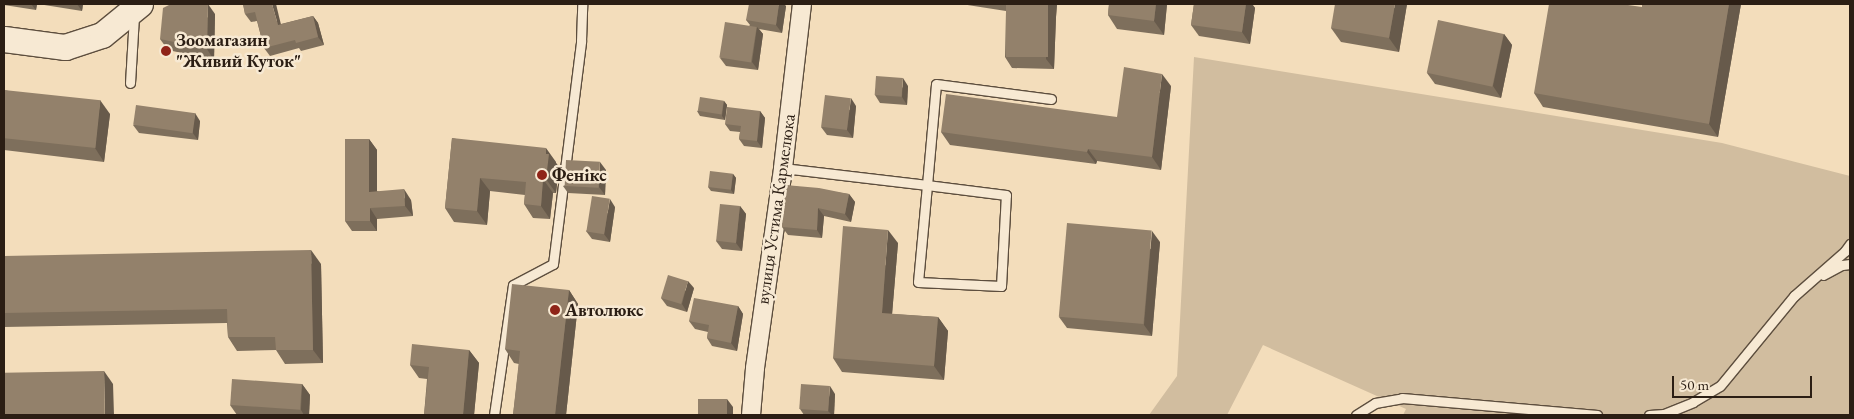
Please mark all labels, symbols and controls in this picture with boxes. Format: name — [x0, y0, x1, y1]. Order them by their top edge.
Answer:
place label: Зоомагазин "Живий Куток" — [176, 30, 301, 72]
marker: Зоомагазин "Живий Куток" — [160, 45, 172, 57]
street label: вулиця Устима Кармелюка — [752, 112, 800, 306]
place label: Фенікс — [552, 164, 607, 186]
marker: Фенікс — [536, 169, 548, 181]
place label: Автолюкс — [565, 299, 643, 321]
marker: Автолюкс — [549, 304, 561, 316]
scale bar — [1674, 366, 1814, 398]
text: 50 m — [1680, 375, 1709, 394]

